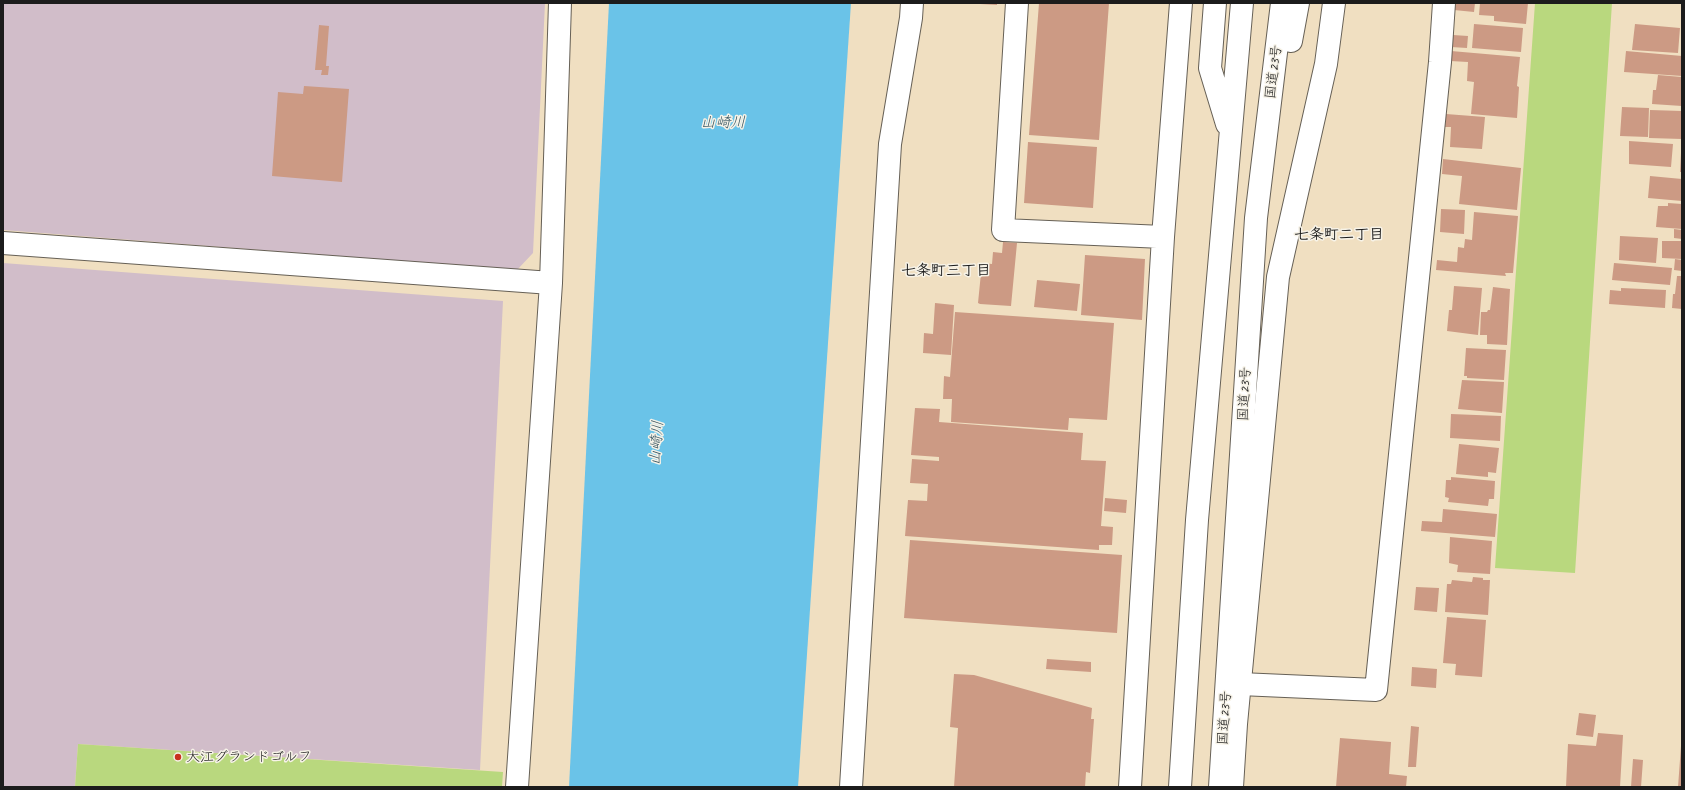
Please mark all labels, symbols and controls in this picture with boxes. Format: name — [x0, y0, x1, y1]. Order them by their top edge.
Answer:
street label: 国道23号 — [1262, 44, 1286, 100]
water label: 山崎川 — [701, 114, 745, 132]
district label: 七条町二丁目 — [1294, 226, 1384, 244]
district label: 七条町三丁目 — [901, 262, 991, 280]
street label: 国道23号 — [1235, 366, 1255, 422]
water label: 山崎川 — [646, 420, 668, 466]
street label: 国道23号 — [1215, 690, 1235, 746]
place label: 大江グランドゴルフ — [186, 749, 312, 765]
marker: 大江グランドゴルフ — [173, 752, 183, 762]

